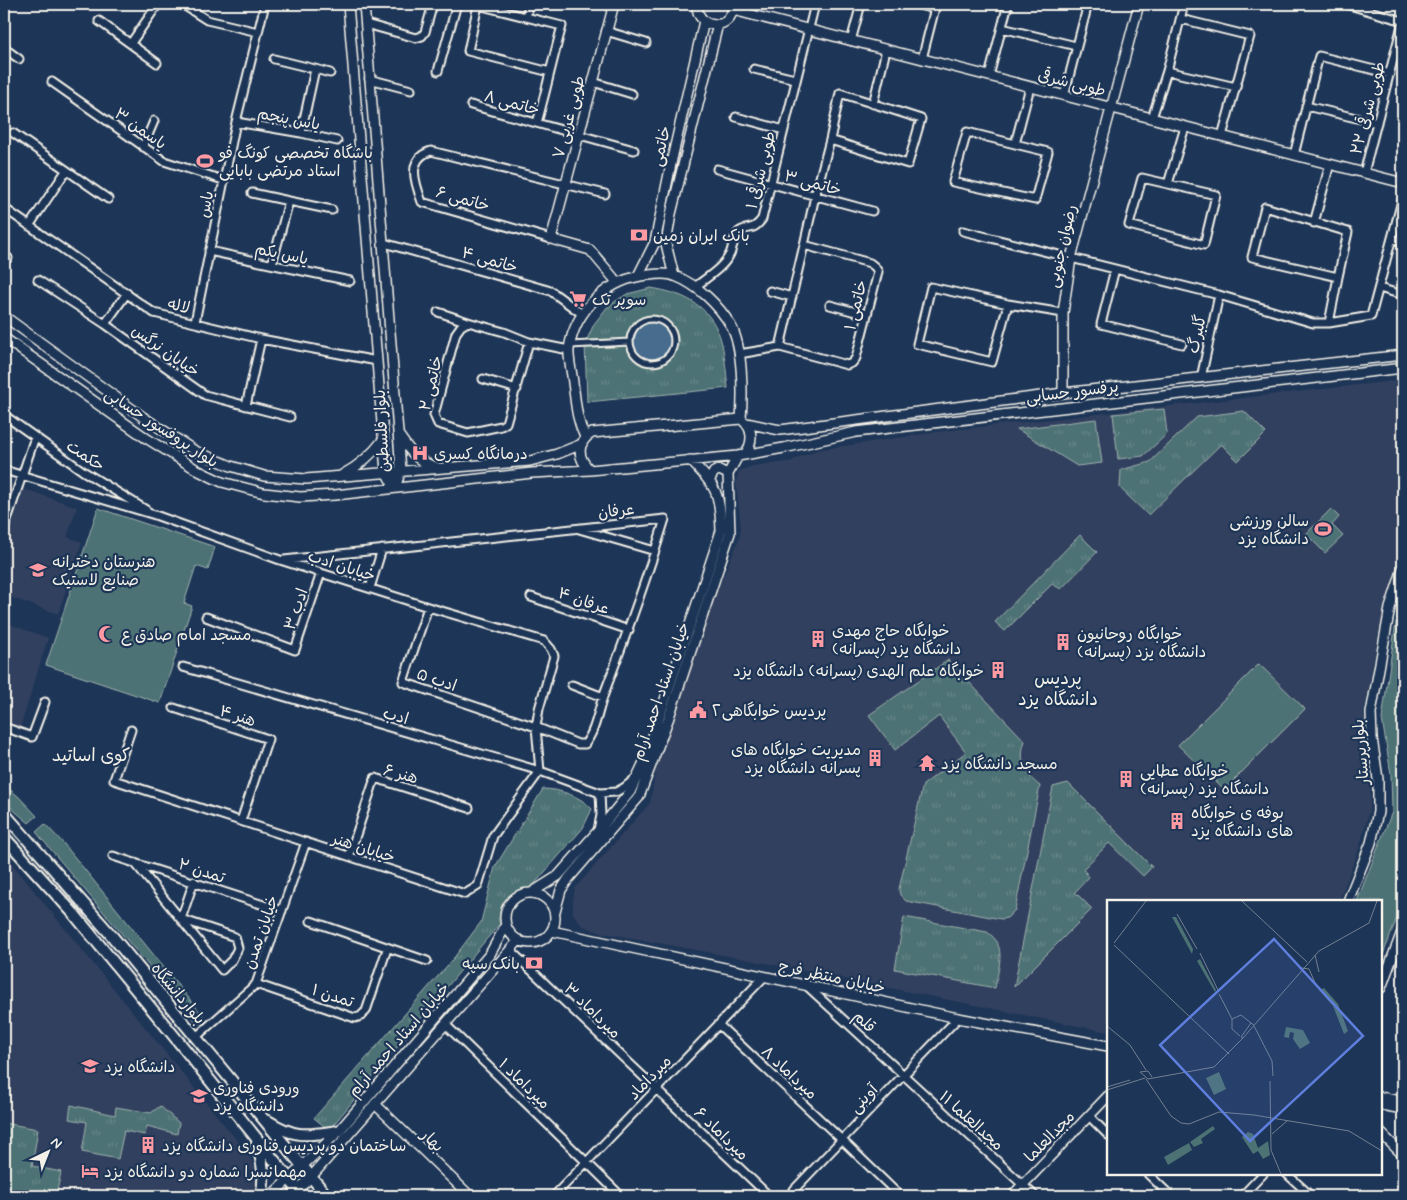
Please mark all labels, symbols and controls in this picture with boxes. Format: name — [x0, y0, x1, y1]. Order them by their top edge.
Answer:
street label: طوبی شرقی ۲۲ — [1345, 59, 1391, 157]
street label: طوبی شرقی — [1035, 64, 1108, 102]
street label: طوبی غربی ۷ — [548, 74, 591, 161]
street label: خاتمی ۸ — [482, 86, 542, 121]
street label: یاس پنجم — [255, 103, 322, 137]
street label: یاسمن ۳ — [110, 104, 171, 155]
street label: خاتمی — [647, 124, 676, 169]
street label: طوبی شرقی ۱ — [741, 129, 781, 211]
place label: باشگاه تخصصی کونگ فو استاد مرتضی بابایی — [217, 143, 373, 182]
sports icon: باشگاه تخصصی کونگ فو استاد مرتضی بابایی — [195, 151, 215, 171]
street label: خاتمی ۳ — [782, 166, 844, 201]
street label: خاتمی ۶ — [433, 182, 492, 217]
street label: یاس — [194, 189, 219, 220]
street label: رضوان جنوبی — [1043, 203, 1082, 290]
bank icon: بانک ایران زمین — [629, 225, 649, 245]
place label: بانک ایران زمین — [653, 226, 750, 247]
street label: یاس یکم — [253, 239, 310, 271]
street label: خاتمی ۴ — [459, 242, 520, 278]
street label: خاتمی ۱ — [840, 278, 873, 333]
supermarket icon: سوپر تک — [568, 289, 588, 309]
place label: سوپر تک — [592, 290, 646, 311]
street label: لاله — [165, 294, 192, 319]
street label: گلبرگ — [1183, 313, 1212, 355]
street label: خیابان نرگس — [127, 320, 203, 382]
street label: خاتمی ۲ — [415, 354, 448, 413]
street label: پرفسور حسابی — [1025, 376, 1120, 409]
street label: بلوار پروفسور حسابی — [100, 384, 222, 473]
street label: بلوار فلسطین — [370, 389, 395, 473]
street label: حکمت — [62, 436, 108, 477]
hospital icon: درمانگاه کسری — [410, 443, 430, 463]
place label: درمانگاه کسری — [434, 444, 528, 465]
street label: عرفان — [597, 499, 635, 524]
place label: سالن ورزشی دانشگاه یزد — [1230, 511, 1309, 550]
sports icon: سالن ورزشی دانشگاه یزد — [1313, 519, 1333, 539]
street label: خیابان ادب — [305, 546, 378, 587]
place label: هنرستان دخترانه صنایع لاستیک — [52, 552, 155, 591]
school or university icon: هنرستان دخترانه صنایع لاستیک — [28, 560, 48, 580]
street label: عرفان ۴ — [555, 583, 612, 620]
street label: ادب ۳ — [279, 586, 313, 633]
street label: خیابان استاد احمد آرام — [628, 619, 696, 764]
place label: خوابگاه حاج مهدی (پسرانه) دانشگاه یزد — [832, 621, 961, 660]
mosque icon: مسجد امام صادق ع — [97, 624, 117, 644]
place label: خوابگاه روحانیون (پسرانه) دانشگاه یزد — [1077, 624, 1206, 663]
place label: مسجد امام صادق ع — [121, 625, 251, 647]
building icon: خوابگاه حاج مهدی (پسرانه) دانشگاه یزد — [808, 629, 828, 649]
building icon: خوابگاه روحانیون (پسرانه) دانشگاه یزد — [1053, 632, 1073, 652]
building icon: خوابگاه علم الهدی (پسرانه) دانشگاه یزد — [988, 660, 1008, 680]
place label: خوابگاه علم الهدی (پسرانه) دانشگاه یزد — [733, 661, 984, 683]
street label: ادب ۵ — [414, 664, 459, 697]
district label: پردیس دانشگاه یزد — [1018, 667, 1098, 712]
public building icon: پردیس خوابگاهی٢ — [688, 700, 708, 720]
street label: هنر ۴ — [217, 701, 259, 732]
place label: پردیس خوابگاهی٢ — [712, 701, 826, 722]
street label: ادب — [380, 703, 411, 730]
street label: بلوارپرستار — [1348, 718, 1375, 787]
place label: مدیریت خوابگاه های پسرانه دانشگاه یزد — [731, 740, 861, 779]
district label: کوی اساتید — [52, 744, 130, 768]
building icon: مدیریت خوابگاه های پسرانه دانشگاه یزد — [865, 748, 885, 768]
temple icon: مسجد دانشگاه یزد — [917, 753, 937, 773]
place label: مسجد دانشگاه یزد — [941, 754, 1058, 775]
street label: هنر ۶ — [381, 760, 420, 789]
place label: خوابگاه عطایی (پسرانه) دانشگاه یزد — [1140, 761, 1269, 800]
building icon: خوابگاه عطایی (پسرانه) دانشگاه یزد — [1116, 769, 1136, 789]
place label: بوفه ی خوابگاه های دانشگاه یزد — [1191, 803, 1293, 842]
building icon: بوفه ی خوابگاه های دانشگاه یزد — [1167, 811, 1187, 831]
street label: خیابان هنر — [328, 828, 398, 868]
street label: تمدن ۲ — [175, 854, 228, 889]
street label: خیابان تمدن — [239, 893, 284, 972]
inset map — [1107, 900, 1382, 1175]
bank icon: بانک سپه — [524, 953, 544, 973]
place label: بانک سپه — [462, 954, 520, 975]
street label: خیابان منتظر فرج — [776, 956, 887, 999]
street label: بلواردانشگاه — [146, 959, 210, 1029]
street label: خیابان استاد احمد آرام — [344, 978, 455, 1102]
street label: میرداماد ۳ — [559, 979, 625, 1044]
street label: تمدن ۱ — [309, 980, 357, 1013]
street label: قلم — [847, 1006, 880, 1039]
street label: میرداماد ۸ — [756, 1042, 822, 1105]
street label: میرداماد — [624, 1051, 676, 1105]
street label: میرداماد ۱ — [494, 1054, 554, 1114]
school or university icon: دانشگاه یزد — [80, 1056, 100, 1076]
place label: دانشگاه یزد — [104, 1057, 175, 1078]
place label: ورودی فناوری دانشگاه یزد — [213, 1078, 300, 1117]
street label: آوینی — [845, 1079, 884, 1118]
school or university icon: ورودی فناوری دانشگاه یزد — [189, 1086, 209, 1106]
street label: مجدالعلما ۱۱ — [934, 1087, 1008, 1156]
street label: میرداماد ۶ — [689, 1103, 753, 1165]
street label: مجدالعلما — [1020, 1107, 1080, 1167]
street label: بهار — [414, 1124, 448, 1157]
north arrow — [22, 1128, 72, 1178]
text: N — [47, 1133, 66, 1153]
building icon: ساختمان دو پردیس فناوری دانشگاه یزد — [138, 1135, 158, 1155]
place label: ساختمان دو پردیس فناوری دانشگاه یزد — [162, 1136, 406, 1157]
hotel icon: مهمانسرا شماره دو دانشگاه یزد — [80, 1161, 100, 1181]
place label: مهمانسرا شماره دو دانشگاه یزد — [104, 1162, 307, 1183]

